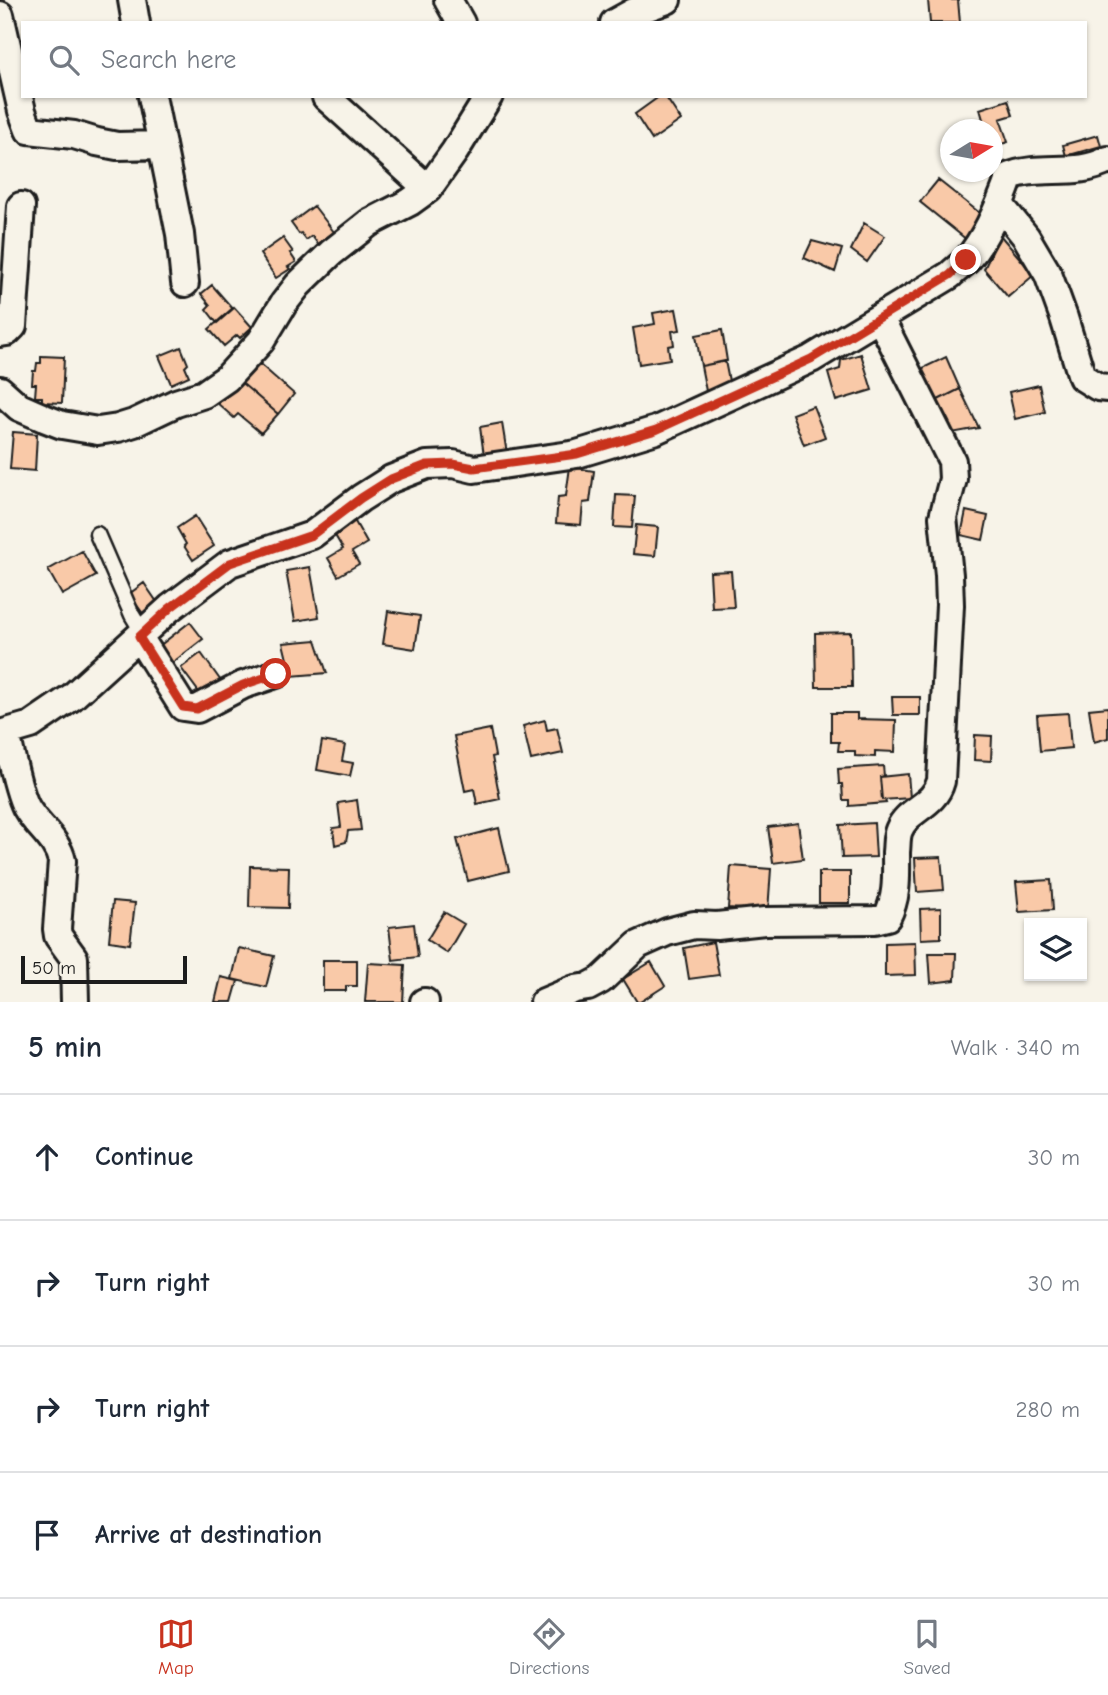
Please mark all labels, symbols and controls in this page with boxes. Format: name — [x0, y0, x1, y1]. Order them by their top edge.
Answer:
search box — [21, 21, 1087, 98]
icon: search — [45, 41, 83, 79]
text: Search here — [101, 45, 236, 75]
north arrow — [940, 119, 1003, 182]
route end — [950, 244, 981, 275]
route start — [260, 658, 291, 689]
map controls — [1024, 918, 1087, 981]
button: layers — [1024, 918, 1087, 981]
scale bar — [21, 953, 187, 985]
text: 50 m — [32, 957, 76, 979]
text: 5 min — [28, 1030, 102, 1065]
text: Walk · 340 m — [951, 1034, 1080, 1061]
icon: ahead — [28, 1138, 66, 1176]
text: Continue — [95, 1142, 193, 1172]
text: 30 m — [1028, 1144, 1080, 1171]
icon: right — [28, 1264, 66, 1302]
text: Turn right — [95, 1268, 209, 1298]
text: 30 m — [1028, 1270, 1080, 1297]
icon: right — [28, 1390, 66, 1428]
text: Turn right — [95, 1394, 209, 1424]
text: 280 m — [1015, 1396, 1080, 1423]
icon: arrive — [28, 1516, 66, 1554]
text: Arrive at destination — [95, 1520, 322, 1550]
tab: Map — [157, 1615, 195, 1679]
tab: Directions — [509, 1615, 589, 1679]
tab: Saved — [904, 1615, 951, 1679]

